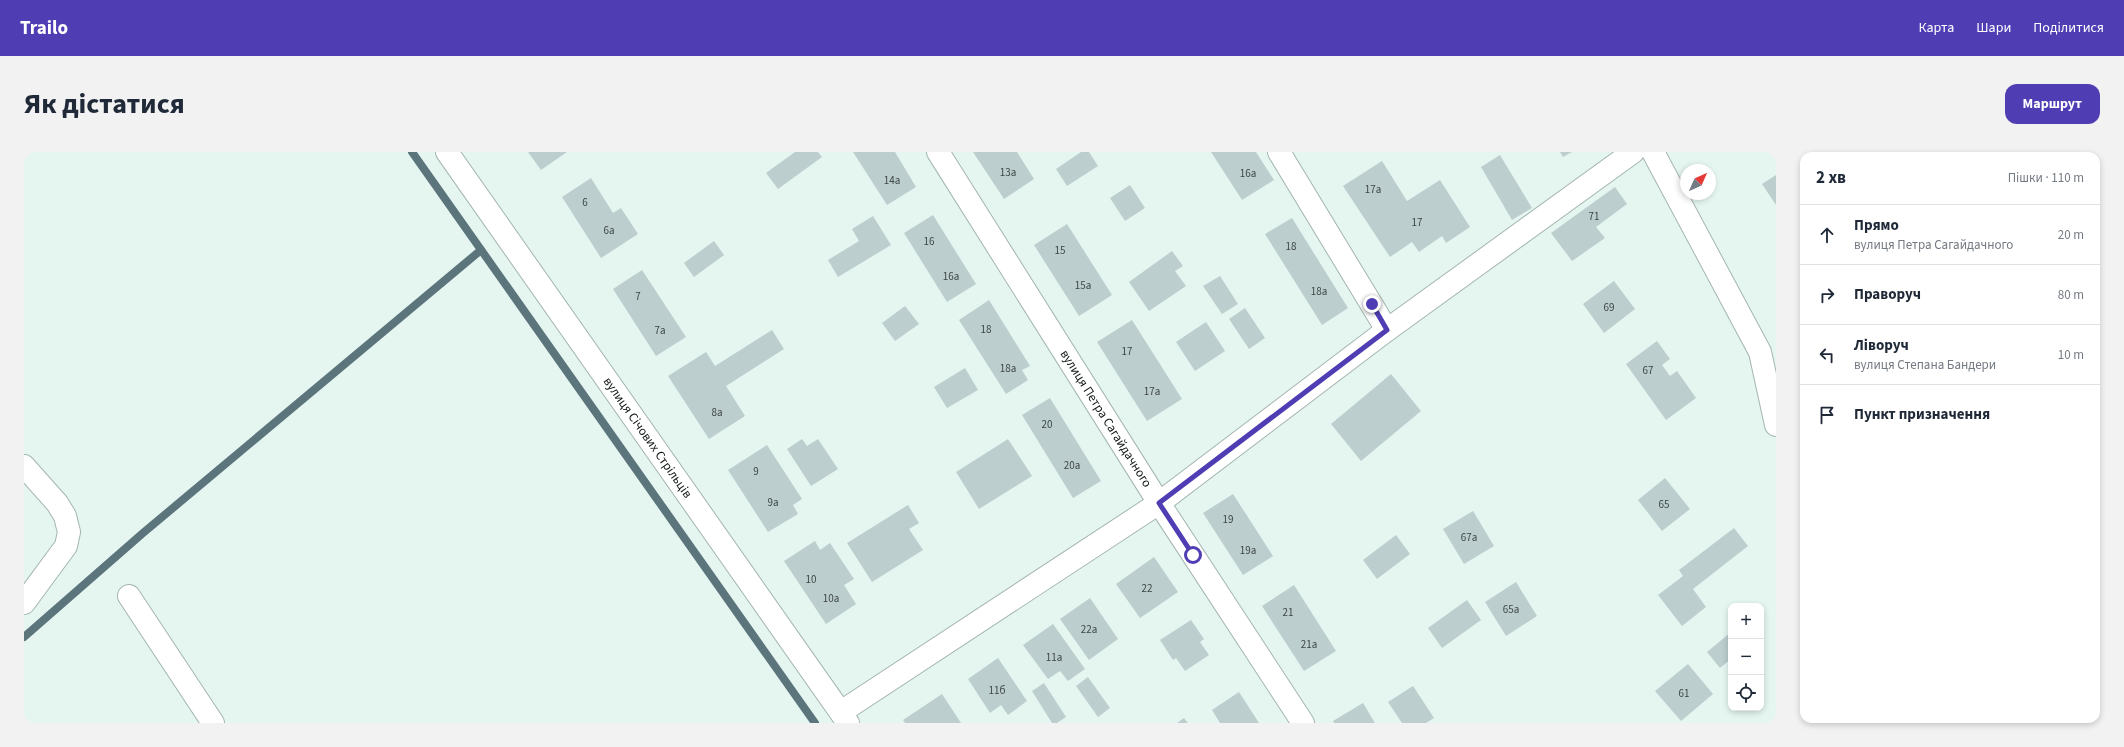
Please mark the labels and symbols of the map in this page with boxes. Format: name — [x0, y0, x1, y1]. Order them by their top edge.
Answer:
north arrow — [1680, 164, 1716, 200]
house number: 13а — [1000, 165, 1016, 180]
house number: 16а — [1240, 166, 1256, 181]
house number: 14а — [884, 173, 900, 188]
house number: 17а — [1365, 182, 1381, 197]
house number: 6 — [582, 195, 588, 210]
house number: 71 — [1589, 209, 1599, 224]
house number: 17 — [1412, 215, 1422, 230]
house number: 6а — [603, 223, 615, 238]
house number: 16 — [924, 234, 935, 249]
house number: 18 — [1286, 239, 1297, 254]
house number: 15 — [1055, 243, 1065, 258]
house number: 16а — [943, 269, 959, 284]
house number: 15а — [1075, 278, 1091, 293]
house number: 18а — [1311, 284, 1327, 299]
house number: 7 — [635, 289, 641, 304]
route end — [1363, 295, 1381, 313]
house number: 69 — [1604, 300, 1614, 315]
house number: 18 — [981, 322, 992, 337]
house number: 7а — [654, 323, 666, 338]
house number: 17 — [1122, 344, 1132, 359]
street label: вулиця Петра Сагайдачного — [1056, 346, 1156, 491]
house number: 18а — [1000, 361, 1016, 376]
house number: 67 — [1643, 363, 1653, 378]
street label: вулиця Січових Стрільців — [599, 374, 697, 502]
house number: 17а — [1144, 384, 1160, 399]
house number: 8а — [711, 405, 723, 420]
house number: 20 — [1042, 417, 1052, 432]
house number: 20а — [1064, 458, 1080, 473]
house number: 9 — [753, 464, 759, 479]
house number: 9а — [767, 495, 779, 510]
house number: 65 — [1659, 497, 1669, 512]
house number: 19 — [1223, 512, 1233, 527]
house number: 67а — [1461, 530, 1477, 545]
house number: 19а — [1240, 543, 1256, 558]
route start — [1184, 546, 1202, 564]
house number: 10 — [806, 572, 816, 587]
house number: 22 — [1142, 581, 1152, 596]
house number: 10а — [823, 591, 839, 606]
house number: 65а — [1503, 602, 1519, 617]
house number: 21 — [1283, 605, 1293, 620]
house number: 22а — [1081, 622, 1097, 637]
house number: 21а — [1301, 637, 1317, 652]
house number: 11а — [1046, 650, 1062, 665]
house number: 11б — [989, 683, 1005, 698]
house number: 61 — [1679, 686, 1689, 701]

